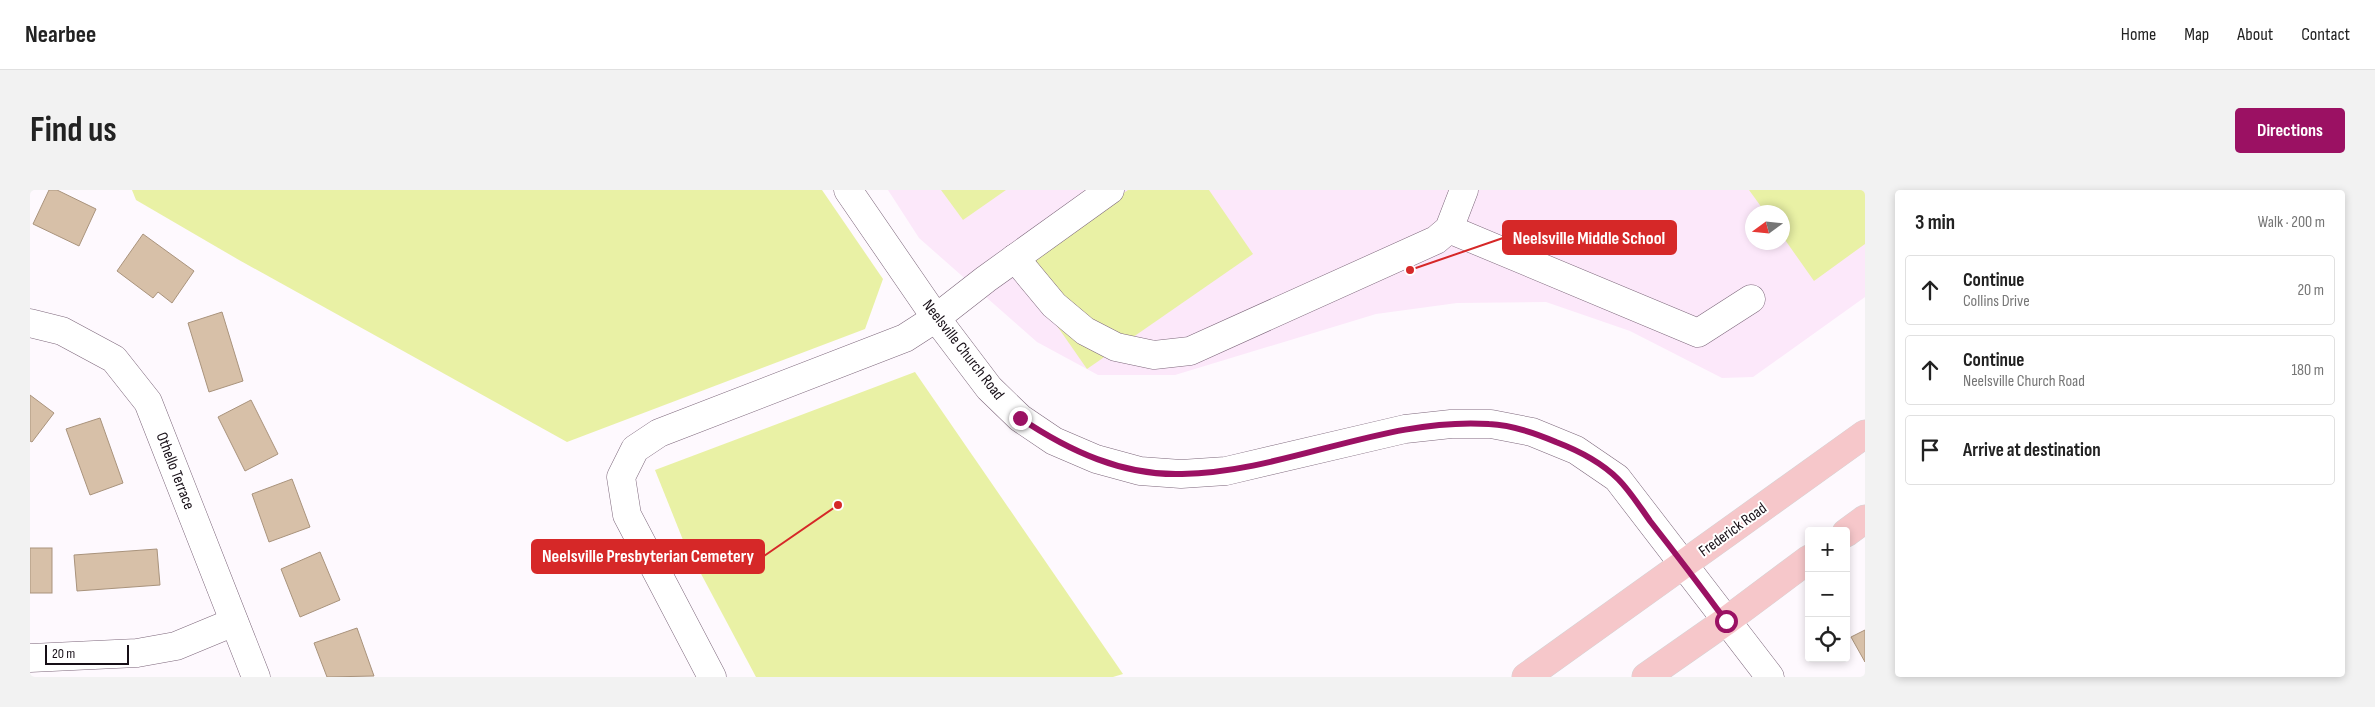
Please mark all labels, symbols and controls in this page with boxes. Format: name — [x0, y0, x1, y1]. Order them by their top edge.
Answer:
text: Nearbee — [25, 20, 96, 49]
text: Home — [2121, 24, 2156, 45]
text: Map — [2184, 24, 2209, 45]
text: About — [2237, 24, 2273, 45]
text: Contact — [2301, 24, 2350, 45]
button: Directions — [2235, 108, 2345, 153]
text: Find us — [30, 109, 117, 152]
north arrow — [1745, 205, 1790, 250]
text: 3 min — [1915, 210, 1955, 235]
text: Walk · 200 m — [2258, 213, 2325, 232]
callout: Neelsville Middle School — [1503, 221, 1676, 254]
text: Neelsville Middle School — [1513, 228, 1665, 249]
text: Continue — [1963, 269, 2024, 292]
icon: ahead — [1916, 276, 1944, 304]
text: 20 m — [2297, 281, 2324, 300]
text: Collins Drive — [1963, 292, 2030, 311]
street label: Neelsville Church Road — [918, 296, 1008, 404]
text: Continue — [1963, 349, 2024, 372]
icon: ahead — [1916, 356, 1944, 384]
text: 180 m — [2291, 361, 2324, 380]
text: Neelsville Church Road — [1963, 372, 2085, 391]
route end — [1009, 407, 1032, 430]
street label: Othello Terrace — [152, 430, 198, 512]
icon: arrive — [1916, 436, 1944, 464]
text: Arrive at destination — [1963, 439, 2101, 462]
street label: Frederick Road — [1695, 499, 1771, 561]
map controls — [1805, 527, 1850, 662]
button: + — [1805, 527, 1850, 572]
callout: Neelsville Presbyterian Cemetery — [532, 540, 764, 573]
text: Neelsville Presbyterian Cemetery — [542, 546, 755, 567]
button: − — [1805, 572, 1850, 617]
route start — [1715, 610, 1738, 633]
button: locate — [1805, 617, 1850, 662]
scale bar — [45, 642, 129, 665]
text: 20 m — [52, 645, 75, 662]

